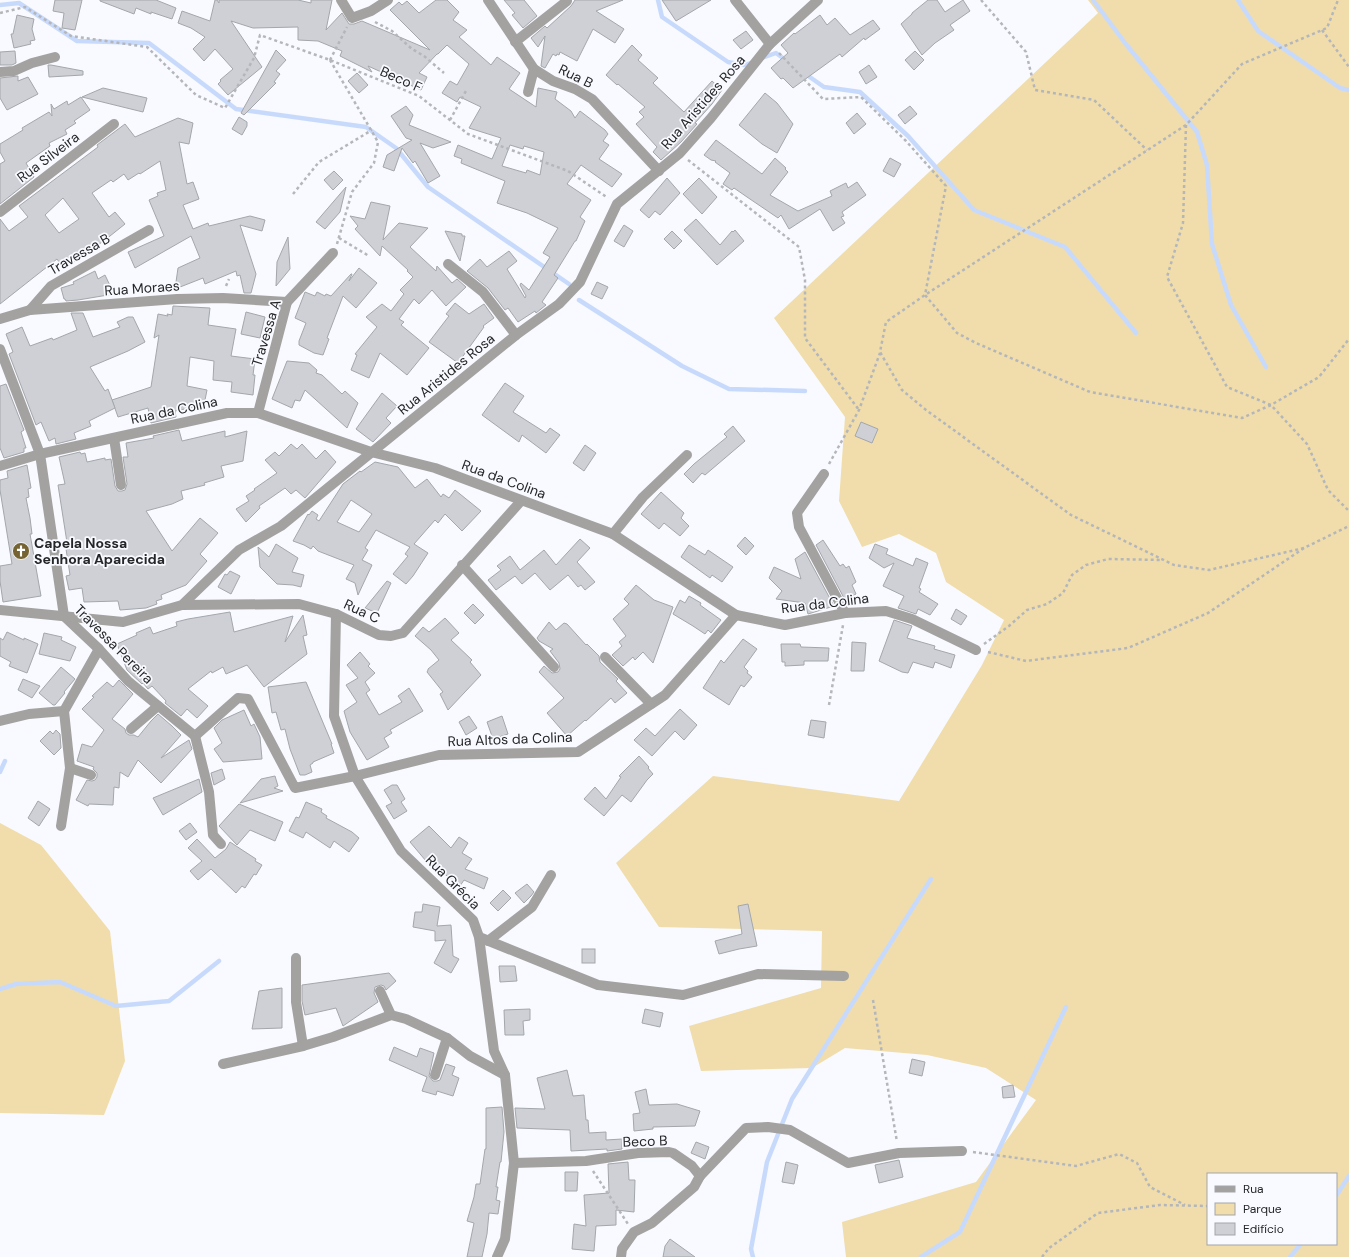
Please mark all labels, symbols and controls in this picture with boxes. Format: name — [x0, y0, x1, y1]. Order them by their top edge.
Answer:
street label: Rua Aristides Rosa — [657, 51, 749, 153]
street label: Rua B — [556, 60, 596, 92]
street label: Beco F — [377, 62, 425, 96]
street label: Rua Silveira — [13, 128, 83, 186]
street label: Travessa B — [45, 229, 113, 279]
street label: Rua Moraes — [104, 276, 180, 300]
street label: Travessa A — [247, 297, 285, 369]
street label: Rua Aristides Rosa — [394, 329, 498, 419]
street label: Rua da Colina — [129, 392, 219, 428]
street label: Rua da Colina — [459, 455, 549, 503]
place label: Capela Nossa Senhora Aparecida — [34, 534, 165, 568]
church icon: Capela Nossa Senhora Aparecida — [11, 541, 31, 561]
street label: Rua da Colina — [780, 589, 870, 617]
street label: Rua C — [341, 595, 383, 627]
street label: Travessa Pereira — [71, 601, 157, 687]
street label: Rua Altos da Colina — [447, 728, 573, 750]
street label: Rua Grécia — [422, 851, 484, 913]
street label: Beco B — [622, 1131, 668, 1151]
legend — [1207, 1173, 1337, 1245]
text: Rua — [1243, 1181, 1264, 1197]
text: Parque — [1243, 1201, 1282, 1217]
text: Edifício — [1243, 1221, 1284, 1237]

